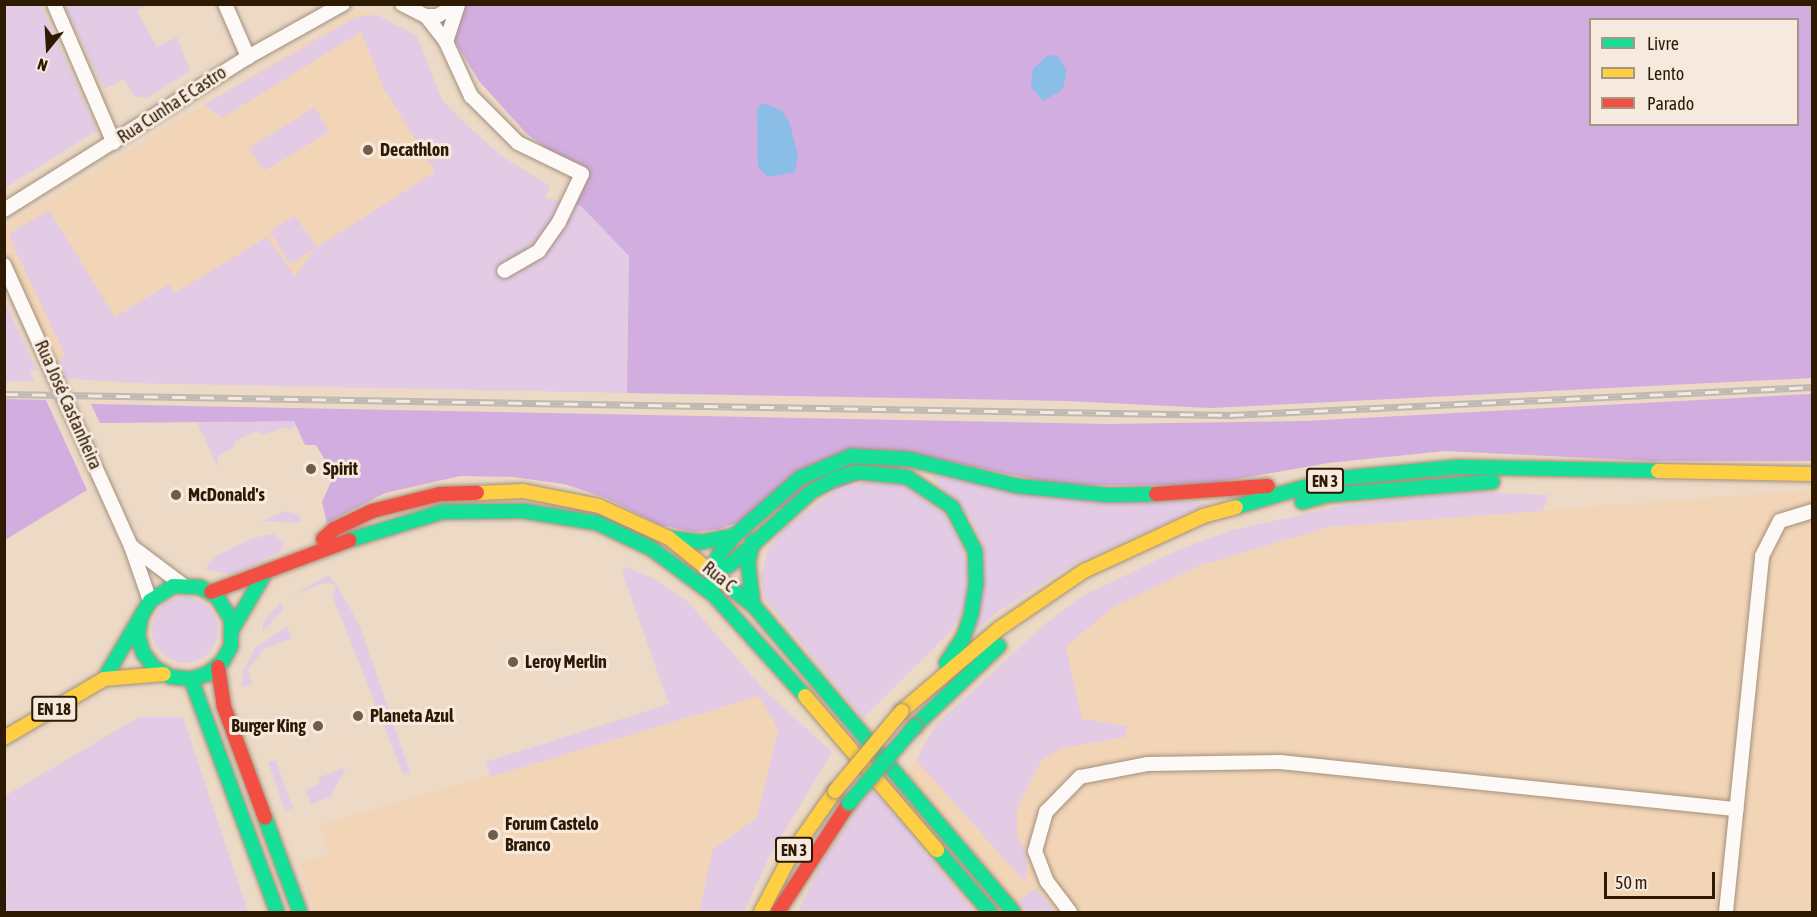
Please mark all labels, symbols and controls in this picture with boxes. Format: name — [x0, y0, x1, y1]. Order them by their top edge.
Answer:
north arrow — [18, 18, 78, 78]
legend — [1589, 18, 1799, 126]
text: Livre — [1647, 33, 1679, 54]
text: N — [35, 55, 50, 75]
street label: Rua Cunha E Castro — [113, 62, 231, 148]
text: Lento — [1647, 63, 1684, 84]
text: Parado — [1647, 93, 1694, 114]
place label: Decathlon — [380, 139, 449, 161]
marker: Decathlon — [361, 143, 375, 157]
street label: Rua José Castanheira — [30, 337, 106, 473]
place label: Spirit — [323, 458, 358, 480]
marker: Spirit — [304, 462, 318, 476]
road number: EN 3 — [1306, 468, 1344, 494]
place label: McDonald's — [188, 484, 265, 506]
marker: McDonald's — [169, 488, 183, 502]
street label: Rua C — [698, 557, 740, 597]
place label: Leroy Merlin — [525, 651, 607, 673]
marker: Leroy Merlin — [506, 655, 520, 669]
road number: EN 18 — [30, 696, 78, 722]
place label: Planeta Azul — [370, 705, 454, 727]
marker: Planeta Azul — [351, 709, 365, 723]
place label: Burger King — [231, 715, 306, 737]
marker: Burger King — [311, 719, 325, 733]
place label: Forum Castelo Branco — [505, 814, 599, 856]
marker: Forum Castelo Branco — [486, 828, 500, 842]
road number: EN 3 — [774, 837, 814, 863]
scale bar — [1607, 860, 1718, 898]
text: 50 m — [1615, 872, 1647, 893]

